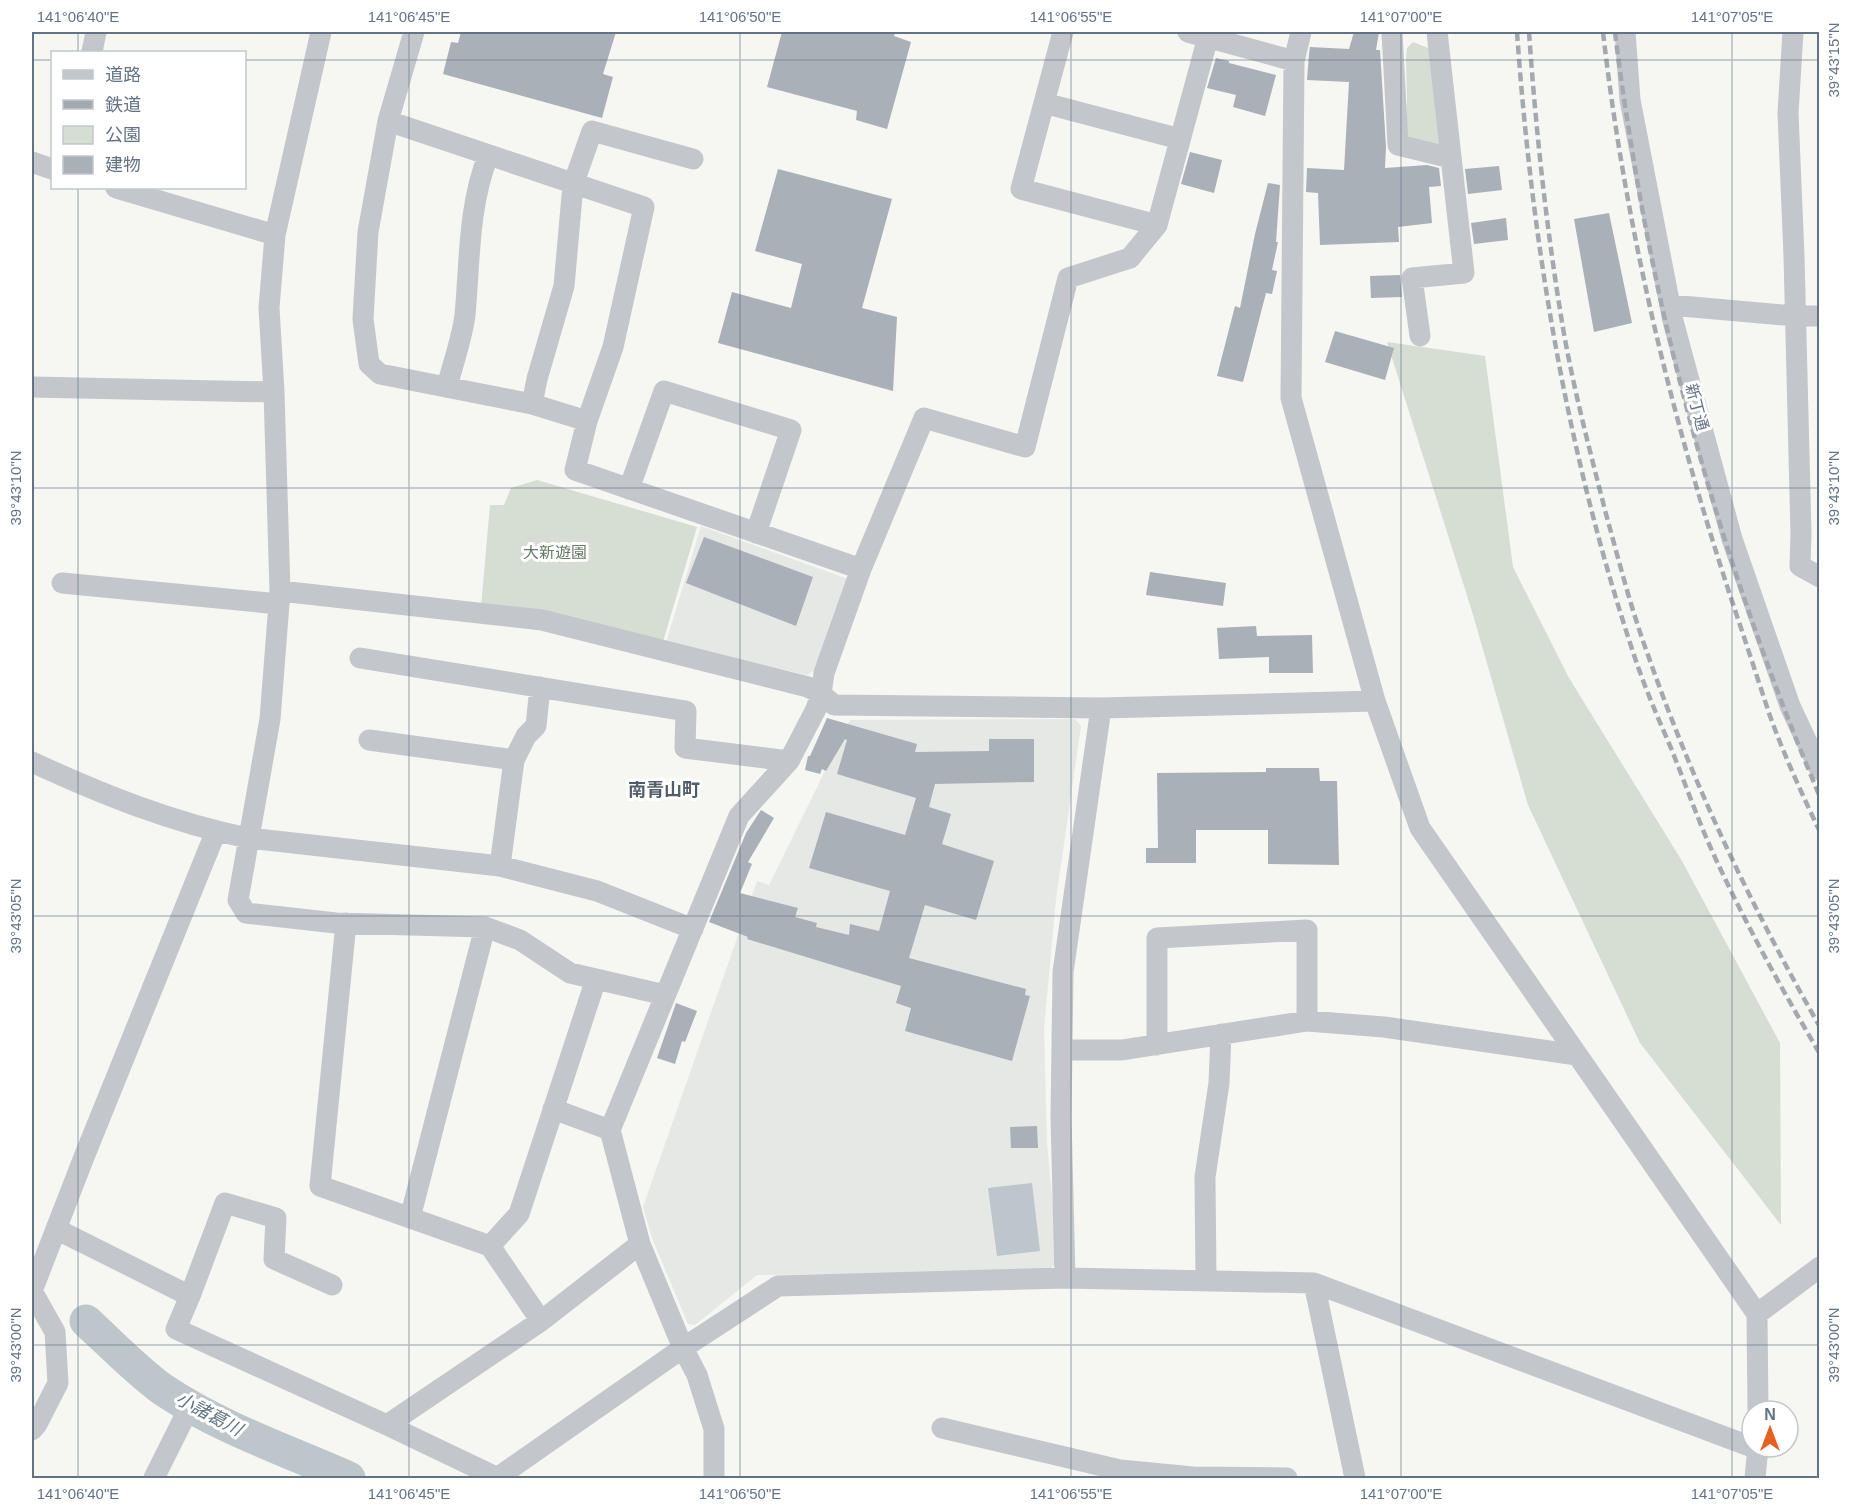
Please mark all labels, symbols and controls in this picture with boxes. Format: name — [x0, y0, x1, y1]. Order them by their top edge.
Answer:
text: 141°06'40"E — [37, 8, 119, 25]
text: 141°06'45"E — [368, 8, 450, 25]
text: 141°06'50"E — [699, 8, 781, 25]
text: 141°06'55"E — [1030, 8, 1112, 25]
text: 141°07'00"E — [1360, 8, 1442, 25]
text: 141°07'05"E — [1691, 8, 1773, 25]
text: 39°43'15"N — [1825, 22, 1842, 98]
legend — [51, 51, 246, 189]
text: 道路 — [105, 65, 141, 85]
text: 鉄道 — [105, 95, 141, 115]
text: 公園 — [105, 125, 141, 145]
text: 建物 — [105, 155, 141, 175]
street label: 新丁通 — [1683, 382, 1711, 432]
text: 39°43'10"N — [7, 450, 24, 526]
text: 39°43'10"N — [1825, 450, 1842, 526]
park label: 大新遊園 — [523, 544, 587, 561]
district label: 南青山町 — [628, 780, 700, 800]
text: 39°43'05"N — [7, 878, 24, 954]
text: 39°43'05"N — [1825, 878, 1842, 954]
text: 39°43'00"N — [7, 1307, 24, 1383]
text: 39°43'00"N — [1825, 1307, 1842, 1383]
water label: 小諸葛川 — [173, 1388, 247, 1441]
north arrow — [1740, 1399, 1800, 1459]
text: N — [1764, 1406, 1776, 1423]
text: 141°06'40"E — [37, 1485, 119, 1502]
text: 141°06'45"E — [368, 1485, 450, 1502]
text: 141°06'50"E — [699, 1485, 781, 1502]
text: 141°06'55"E — [1030, 1485, 1112, 1502]
text: 141°07'00"E — [1360, 1485, 1442, 1502]
text: 141°07'05"E — [1691, 1485, 1773, 1502]

